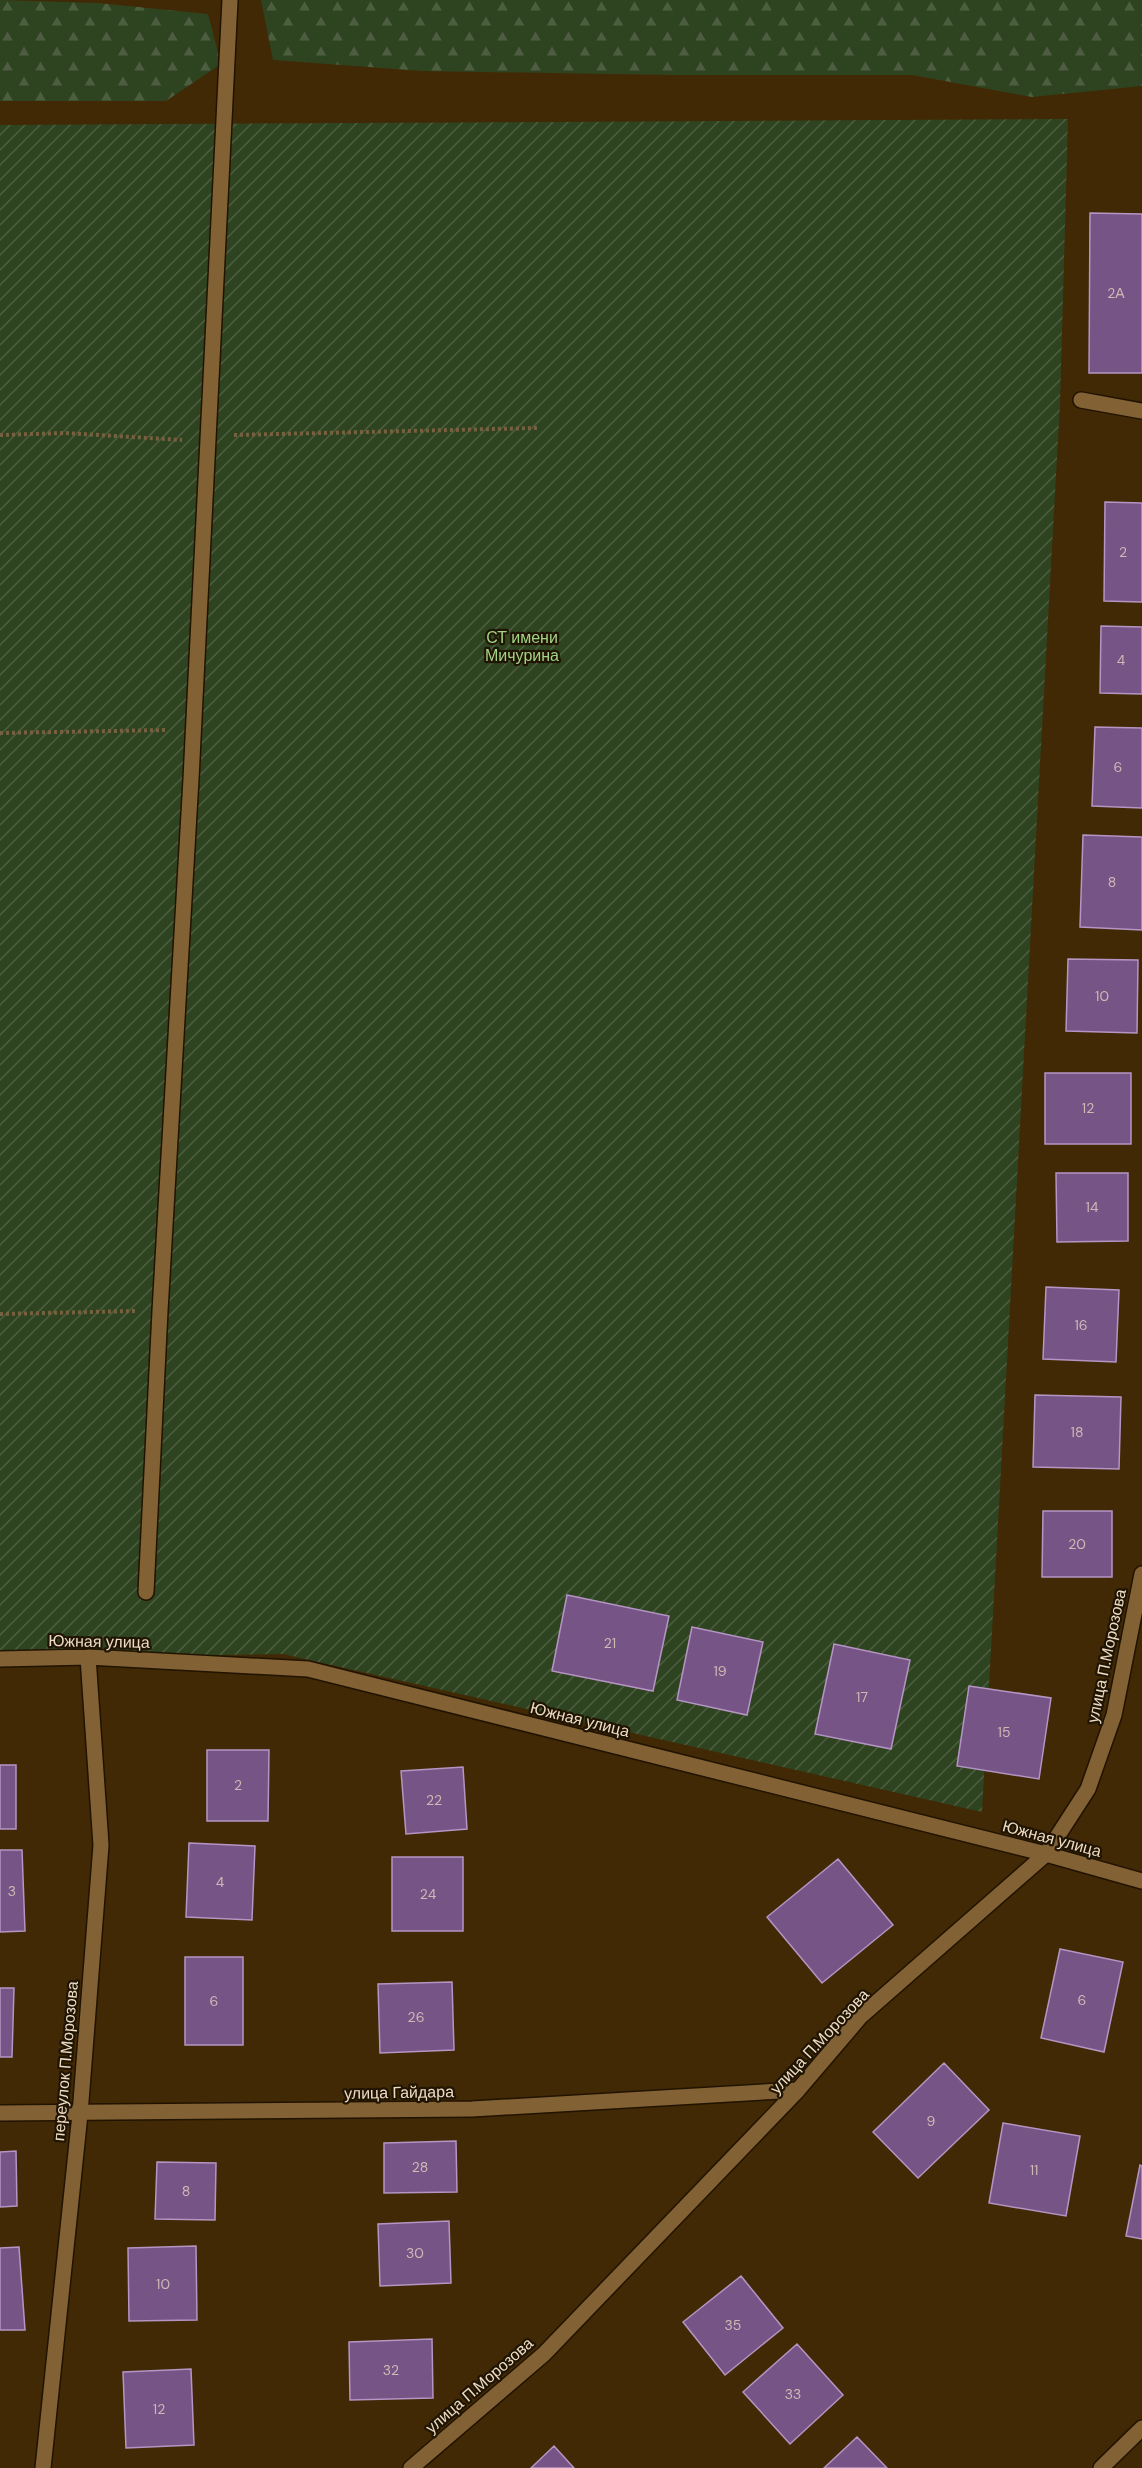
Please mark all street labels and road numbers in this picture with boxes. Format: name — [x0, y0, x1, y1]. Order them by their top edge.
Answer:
street label: улица П.Морозова — [1082, 1587, 1131, 1725]
street label: Южная улица — [48, 1630, 150, 1653]
street label: Южная улица — [528, 1697, 632, 1742]
street label: Южная улица — [1000, 1815, 1104, 1862]
street label: переулок П.Морозова — [48, 1980, 83, 2142]
street label: улица П.Морозова — [765, 1984, 874, 2098]
street label: улица Гайдара — [344, 2081, 454, 2104]
street label: улица П.Морозова — [421, 2333, 538, 2438]

